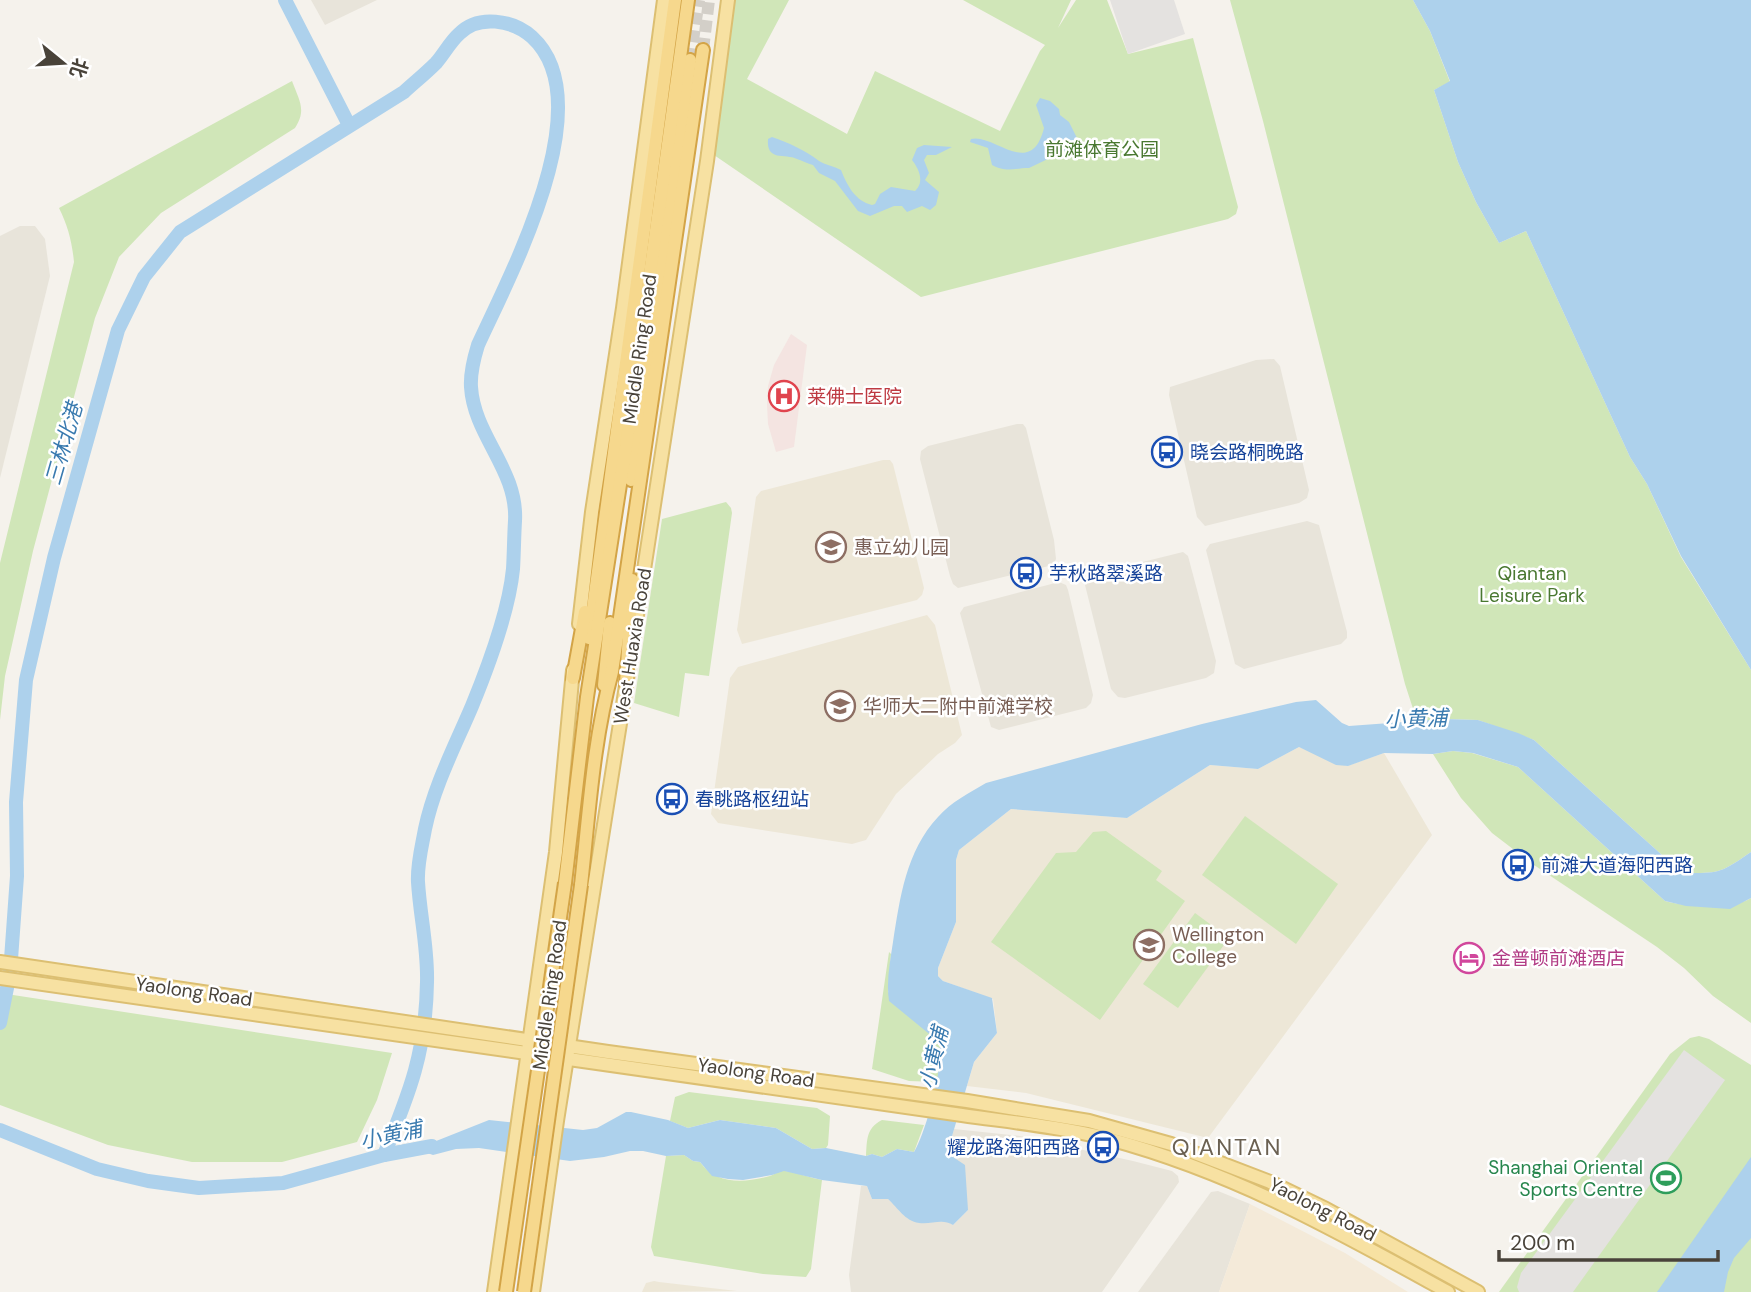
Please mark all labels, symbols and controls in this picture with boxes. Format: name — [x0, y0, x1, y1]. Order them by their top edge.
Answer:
north arrow — [28, 28, 98, 98]
text: 北 — [64, 55, 94, 81]
park label: 前滩体育公园 — [1045, 137, 1159, 162]
street label: Middle Ring Road — [617, 273, 662, 426]
hospital icon: 莱佛士医院 — [767, 379, 801, 413]
place label: 莱佛士医院 — [807, 384, 902, 409]
water label: 三林北港 — [39, 397, 90, 488]
bus stop icon: 晓会路桐晚路 — [1150, 435, 1184, 469]
place label: 晓会路桐晚路 — [1190, 440, 1304, 465]
school or university icon: 惠立幼儿园 — [814, 530, 848, 564]
place label: 惠立幼儿园 — [854, 535, 949, 560]
bus stop icon: 芋秋路翠溪路 — [1009, 556, 1043, 590]
place label: 芋秋路翠溪路 — [1049, 561, 1163, 586]
park label: Qiantan Leisure Park — [1479, 561, 1585, 608]
street label: West Huaxia Road — [608, 566, 657, 726]
school or university icon: 华师大二附中前滩学校 — [823, 689, 857, 723]
place label: 华师大二附中前滩学校 — [863, 694, 1053, 719]
water label: 小黄浦 — [1384, 704, 1451, 734]
bus stop icon: 春眺路枢纽站 — [655, 782, 689, 816]
place label: 春眺路枢纽站 — [695, 787, 809, 812]
bus stop icon: 前滩大道海阳西路 — [1501, 848, 1535, 882]
place label: 前滩大道海阳西路 — [1541, 853, 1693, 878]
street label: Middle Ring Road — [527, 919, 572, 1072]
place label: Wellington College — [1172, 922, 1264, 969]
school or university icon: Wellington College — [1132, 928, 1166, 962]
hotel icon: 金普顿前滩酒店 — [1452, 941, 1486, 975]
place label: 金普顿前滩酒店 — [1492, 946, 1625, 971]
street label: Yaolong Road — [134, 971, 254, 1012]
water label: 小黄浦 — [913, 1021, 955, 1092]
street label: Yaolong Road — [696, 1052, 816, 1093]
water label: 小黄浦 — [357, 1114, 428, 1155]
bus stop icon: 耀龙路海阳西路 — [1086, 1130, 1120, 1164]
district label: QIANTAN — [1172, 1132, 1282, 1162]
place label: 耀龙路海阳西路 — [947, 1135, 1080, 1160]
place label: Shanghai Oriental Sports Centre — [1488, 1155, 1643, 1202]
sports icon: Shanghai Oriental Sports Centre — [1649, 1161, 1683, 1195]
street label: Yaolong Road — [1265, 1172, 1381, 1247]
scale bar — [1499, 1218, 1718, 1262]
text: 200 m — [1510, 1229, 1575, 1257]

